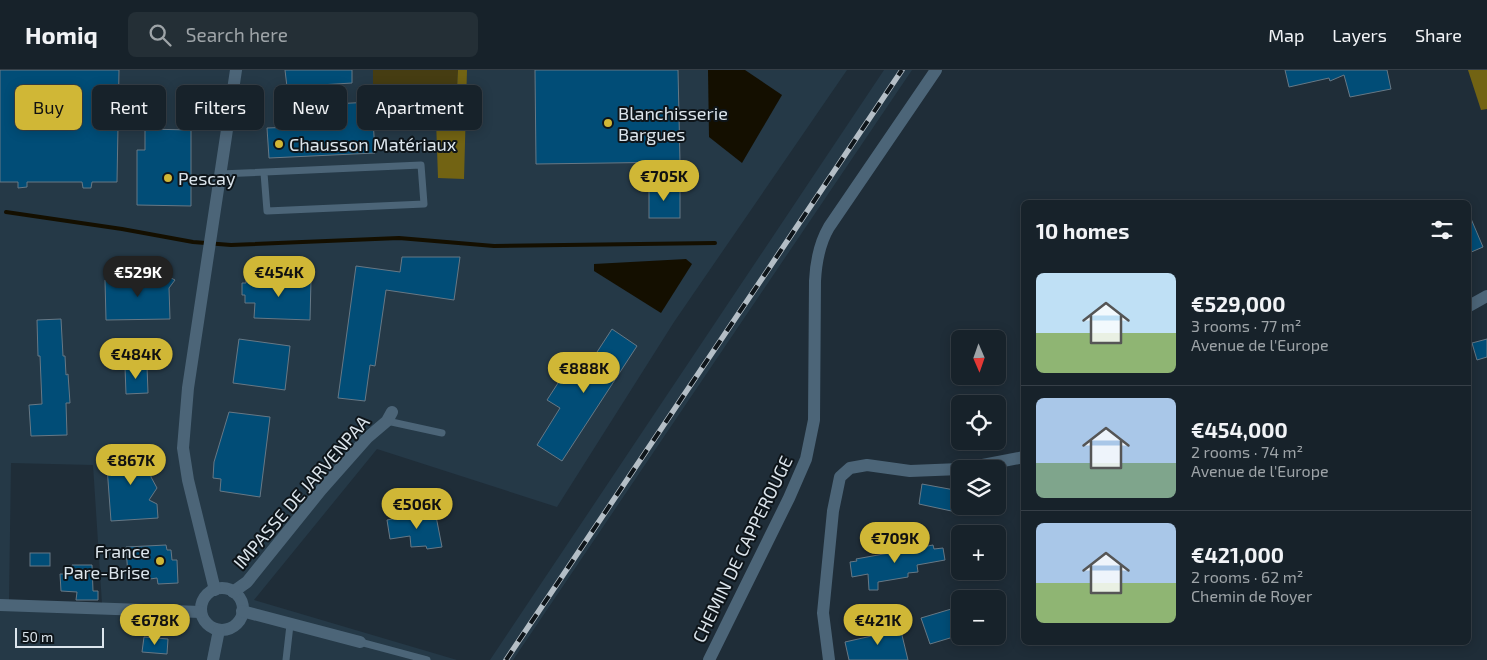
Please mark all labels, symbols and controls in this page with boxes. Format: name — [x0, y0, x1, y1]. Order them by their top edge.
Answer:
search box — [128, 12, 478, 57]
text: Homiq — [25, 20, 98, 49]
icon: search — [146, 21, 174, 49]
text: Search here — [186, 23, 288, 46]
text: Map — [1268, 24, 1304, 46]
text: Layers — [1332, 24, 1387, 46]
text: Share — [1415, 24, 1462, 46]
chip: Buy — [15, 85, 82, 130]
chip: Rent — [92, 85, 166, 130]
chip: Filters — [176, 85, 264, 130]
chip: New — [274, 85, 347, 130]
chip: Apartment — [357, 85, 482, 130]
place label: Blanchisserie Bargues — [618, 102, 728, 145]
marker: Blanchisserie Bargues — [602, 117, 614, 129]
place label: Chausson Matériaux — [289, 133, 457, 155]
marker: Chausson Matériaux — [273, 138, 285, 150]
pin: €705K — [629, 160, 699, 202]
text: €705K — [640, 166, 688, 185]
place label: Pescay — [178, 167, 236, 189]
marker: Pescay — [162, 172, 174, 184]
icon: filters — [1428, 216, 1456, 244]
text: 10 homes — [1036, 218, 1129, 243]
pin: €529K — [103, 256, 173, 298]
pin: €454K — [244, 256, 314, 298]
text: €529K — [114, 262, 162, 281]
text: €454K — [254, 262, 304, 281]
text: €529,000 — [1191, 291, 1286, 316]
icon: home — [1076, 293, 1136, 353]
text: 3 rooms · 77 m² — [1191, 316, 1302, 335]
north arrow — [951, 330, 1006, 385]
map controls — [951, 330, 1006, 645]
text: Avenue de l'Europe — [1191, 335, 1329, 354]
pin: €484K — [101, 338, 171, 380]
text: €484K — [111, 344, 161, 363]
pin: €888K — [549, 352, 619, 394]
text: €888K — [559, 358, 609, 377]
button: locate — [951, 395, 1006, 450]
street label: IMPASSE DE JARVENPAA — [228, 410, 374, 573]
text: €454,000 — [1191, 417, 1288, 442]
icon: home — [1076, 418, 1136, 478]
text: 2 rooms · 74 m² — [1191, 442, 1303, 461]
pin: €867K — [96, 444, 166, 486]
text: €867K — [107, 450, 155, 469]
street label: CHEMIN DE CAPPEROUGE — [687, 452, 797, 646]
button: layers — [951, 460, 1006, 515]
text: Avenue de l'Europe — [1191, 461, 1329, 480]
pin: €506K — [382, 488, 452, 530]
text: €506K — [393, 494, 441, 513]
pin: €709K — [860, 522, 930, 564]
button: + — [951, 525, 1006, 580]
text: €709K — [871, 528, 919, 547]
place label: France Pare-Brise — [63, 540, 150, 583]
text: €421,000 — [1191, 542, 1284, 567]
icon: home — [1076, 543, 1136, 603]
marker: France Pare-Brise — [154, 555, 166, 567]
text: 2 rooms · 62 m² — [1191, 567, 1303, 586]
text: Chemin de Royer — [1191, 586, 1312, 605]
button: − — [951, 590, 1006, 645]
pin: €678K — [120, 604, 190, 646]
pin: €421K — [843, 604, 913, 646]
text: €678K — [131, 610, 179, 629]
text: €421K — [855, 610, 901, 629]
scale bar — [15, 625, 104, 648]
text: 50 m — [22, 628, 53, 645]

